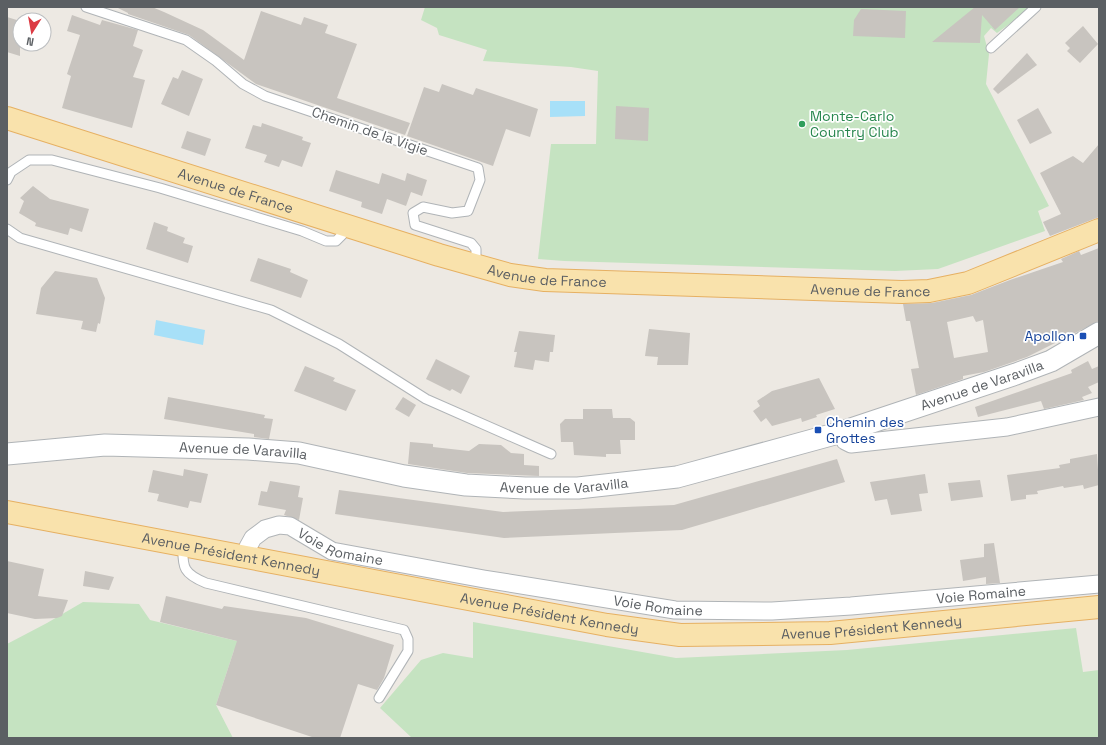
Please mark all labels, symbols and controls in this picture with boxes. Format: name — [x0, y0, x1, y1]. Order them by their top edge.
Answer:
north arrow — [12, 12, 52, 52]
text: N — [25, 34, 35, 49]
street label: Chemin de la Vigie — [309, 103, 431, 159]
place label: Monte-Carlo Country Club — [810, 107, 898, 141]
marker: Monte-Carlo Country Club — [797, 119, 807, 129]
street label: Avenue de France — [176, 164, 296, 217]
street label: Avenue de France — [485, 260, 607, 291]
street label: Avenue de France — [810, 280, 931, 301]
place label: Apollon — [1024, 327, 1075, 345]
marker: Apollon — [1078, 331, 1088, 341]
street label: Avenue de Varavilla — [918, 356, 1046, 414]
place label: Chemin des Grottes — [826, 413, 904, 447]
marker: Chemin des Grottes — [813, 425, 823, 435]
street label: Avenue de Varavilla — [179, 438, 309, 464]
street label: Avenue de Varavilla — [499, 473, 629, 497]
street label: Voie Romaine — [295, 524, 385, 569]
street label: Avenue Président Kennedy — [140, 529, 322, 580]
street label: Voie Romaine — [935, 582, 1027, 607]
street label: Avenue Président Kennedy — [459, 589, 640, 638]
street label: Voie Romaine — [612, 591, 703, 619]
street label: Avenue Président Kennedy — [781, 611, 963, 643]

